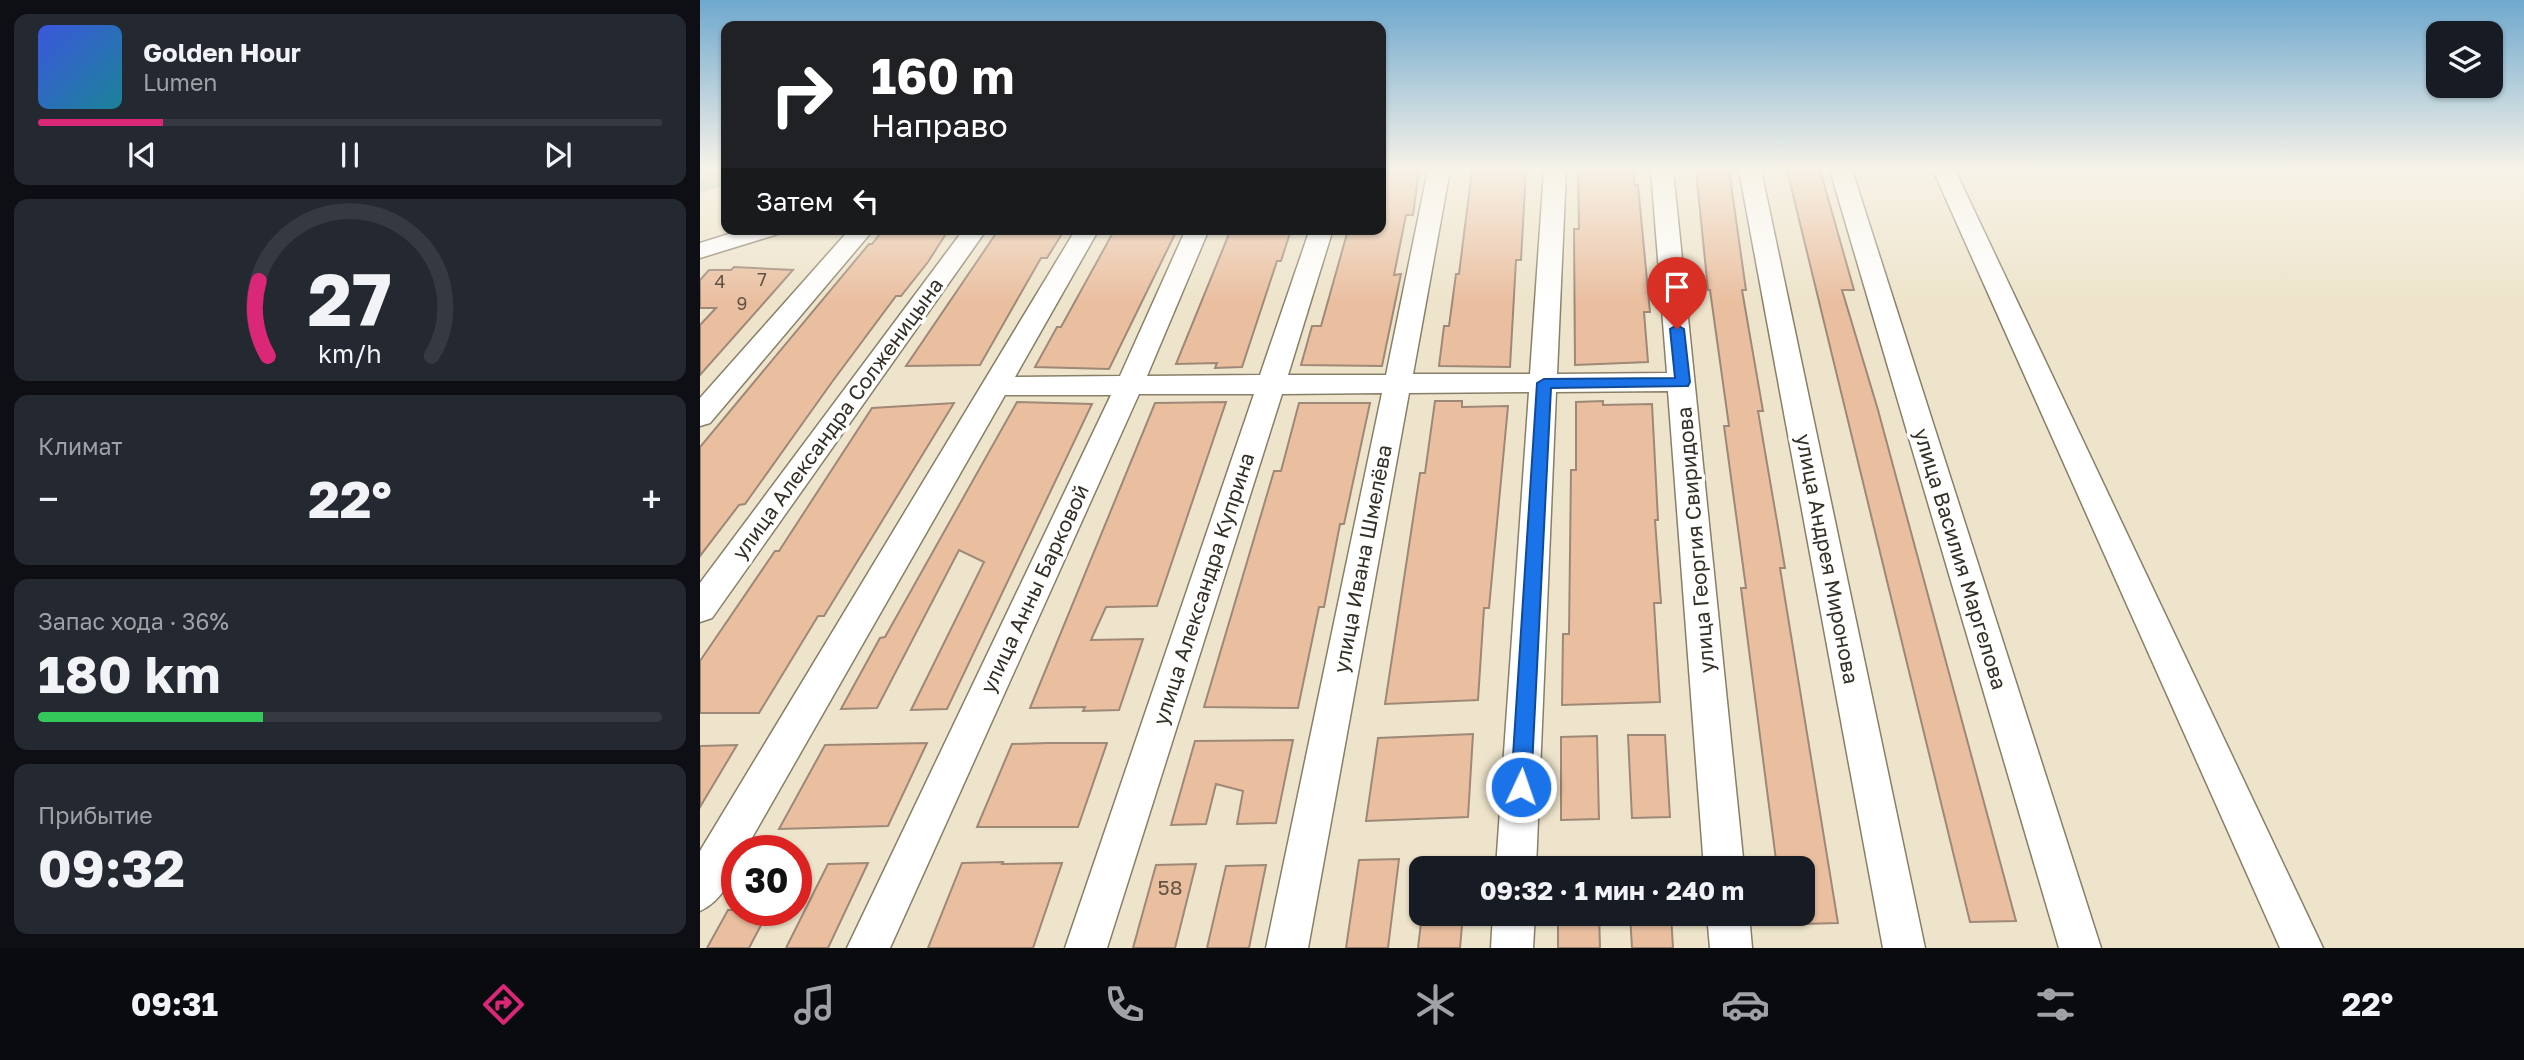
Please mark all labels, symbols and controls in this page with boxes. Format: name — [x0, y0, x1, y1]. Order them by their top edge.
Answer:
map controls — [2426, 21, 2503, 98]
button: layers — [2426, 21, 2503, 98]
text: Golden Hour — [143, 37, 301, 68]
text: 160 m — [871, 46, 1014, 105]
icon: right — [756, 49, 847, 140]
text: Lumen — [143, 68, 217, 96]
text: Направо — [871, 106, 1008, 144]
icon: previous — [123, 136, 161, 174]
icon: pause — [331, 136, 369, 174]
icon: next — [539, 136, 577, 174]
icon: left — [847, 182, 885, 220]
text: Затем — [756, 186, 833, 217]
text: 27 — [308, 255, 392, 342]
pin — [1647, 257, 1707, 329]
house number: 7 — [757, 268, 767, 290]
icon: arrive — [1658, 268, 1696, 306]
house number: 4 — [715, 270, 726, 292]
street label: улица Александра Солженицына — [726, 272, 948, 565]
house number: 9 — [737, 292, 747, 314]
text: km/h — [318, 337, 382, 368]
street label: улица Георгия Свиридова — [1670, 406, 1720, 674]
street label: улица Василия Маргелова — [1909, 425, 2013, 693]
text: Климат — [38, 432, 123, 460]
street label: улица Андрея Миронова — [1791, 432, 1865, 686]
street label: улица Ивана Шмелёва — [1327, 442, 1397, 675]
street label: улица Александра Куприна — [1147, 449, 1259, 728]
text: 22° — [308, 467, 392, 529]
text: − — [38, 476, 59, 521]
text: + — [641, 476, 662, 521]
street label: улица Анны Барковой — [974, 480, 1094, 697]
text: Запас хода · 36% — [38, 607, 229, 635]
text: 180 km — [38, 642, 221, 704]
position arrow — [1484, 750, 1558, 824]
text: Прибытие — [38, 801, 153, 829]
speed limit sign: 30 — [721, 835, 812, 926]
text: 09:32 — [38, 836, 185, 898]
house number: 58 — [1158, 874, 1183, 900]
text: 09:32 · 1 мин · 240 m — [1480, 875, 1744, 906]
icon: directions — [479, 980, 528, 1029]
icon: music — [790, 980, 839, 1029]
icon: phone — [1100, 980, 1149, 1029]
icon: climate — [1411, 980, 1460, 1029]
icon: car — [1721, 980, 1770, 1029]
icon: filters — [2031, 980, 2080, 1029]
text: 09:31 — [131, 985, 218, 1023]
text: 22° — [2342, 985, 2393, 1023]

